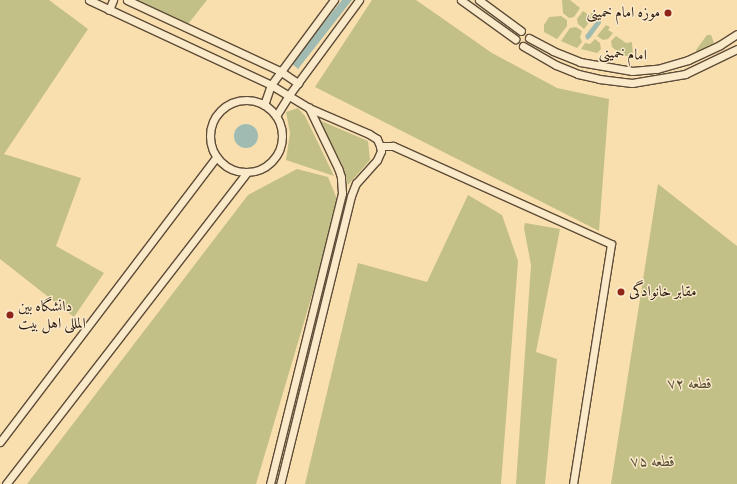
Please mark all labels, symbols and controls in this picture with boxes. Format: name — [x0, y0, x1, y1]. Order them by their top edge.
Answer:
place label: موزه امام خمینی — [586, 4, 660, 22]
marker: موزه امام خمینی — [663, 8, 673, 18]
street label: امام خمینی — [598, 43, 648, 65]
place label: مقابر خانوادگی — [629, 283, 696, 301]
marker: مقابر خانوادگی — [616, 287, 626, 297]
place label: دانشگاه بین المللی اهل بیت — [18, 297, 86, 332]
marker: دانشگاه بین المللی اهل بیت — [5, 310, 15, 320]
park label: قطعه ۷۲ — [668, 375, 712, 393]
park label: قطعه ۷۵ — [631, 453, 675, 471]

